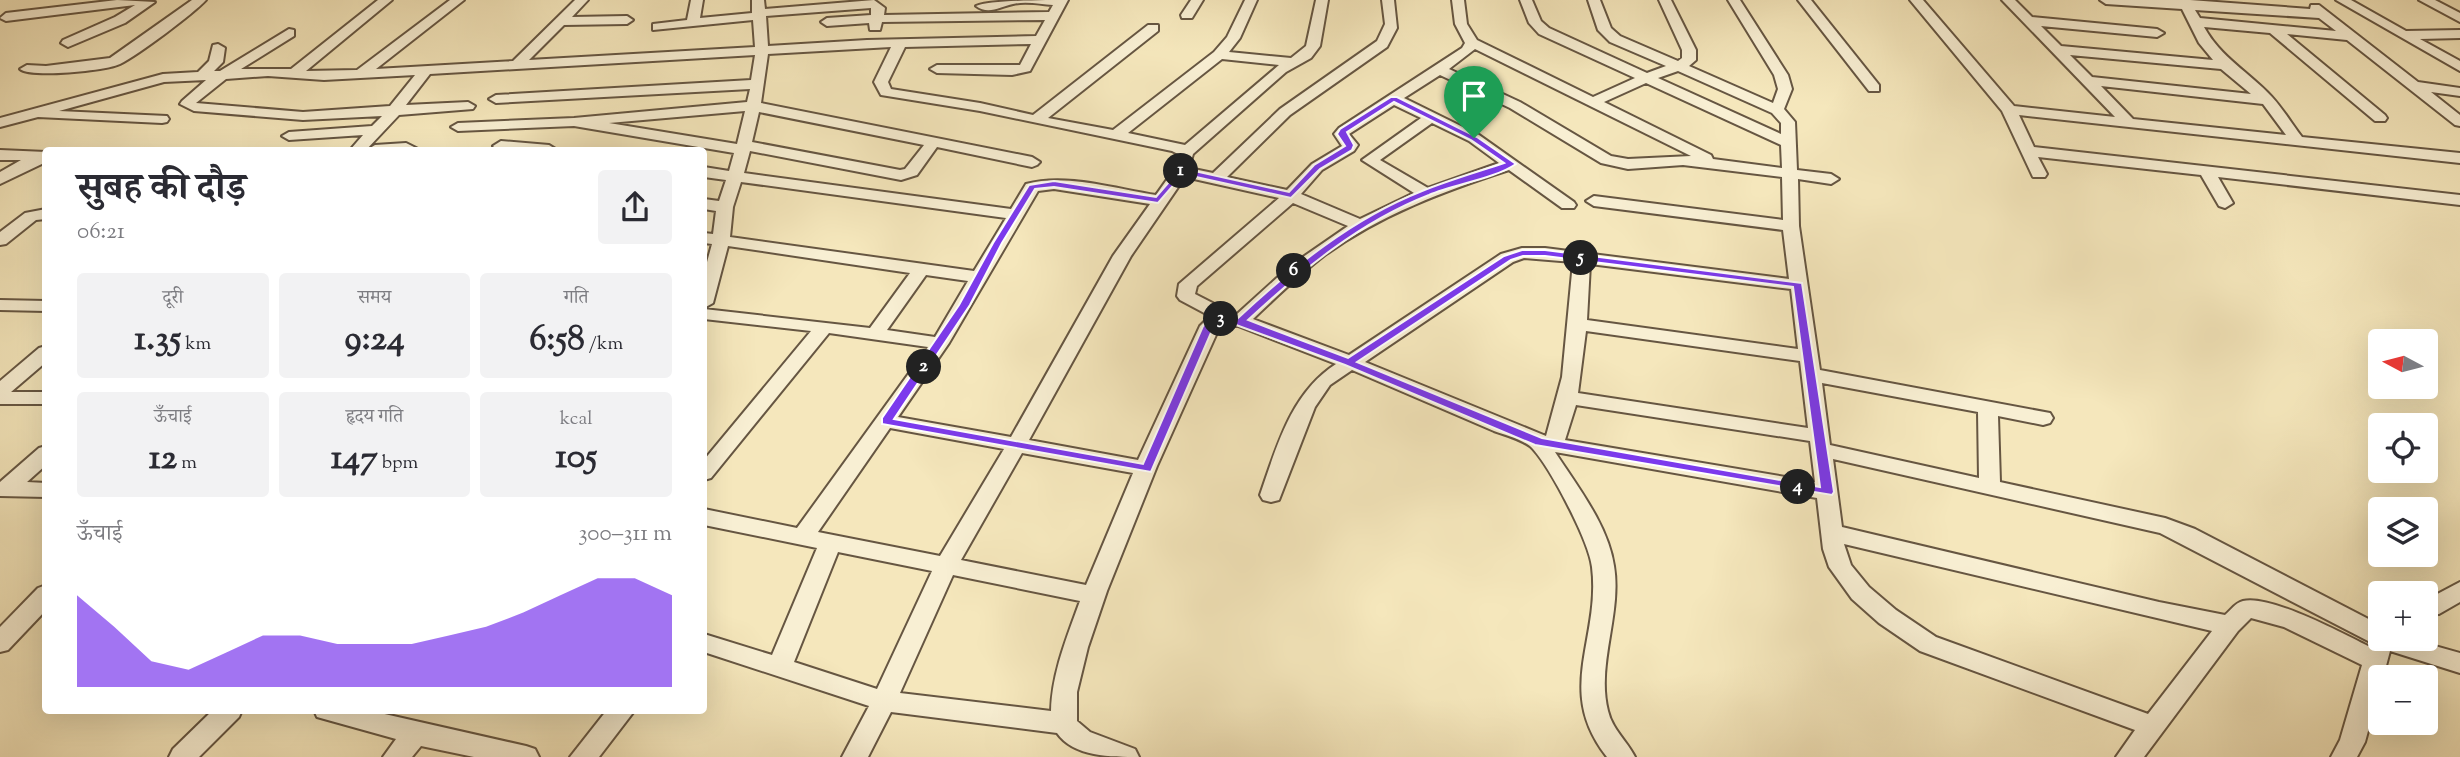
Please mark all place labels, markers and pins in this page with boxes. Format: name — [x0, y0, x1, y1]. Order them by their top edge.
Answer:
pin — [1444, 66, 1504, 138]
pin: 1 — [1164, 154, 1198, 188]
pin: 5 — [1564, 240, 1598, 276]
pin: 6 — [1276, 254, 1312, 288]
pin: 3 — [1204, 302, 1238, 336]
pin: 2 — [906, 350, 942, 384]
pin: 4 — [1780, 470, 1815, 504]

